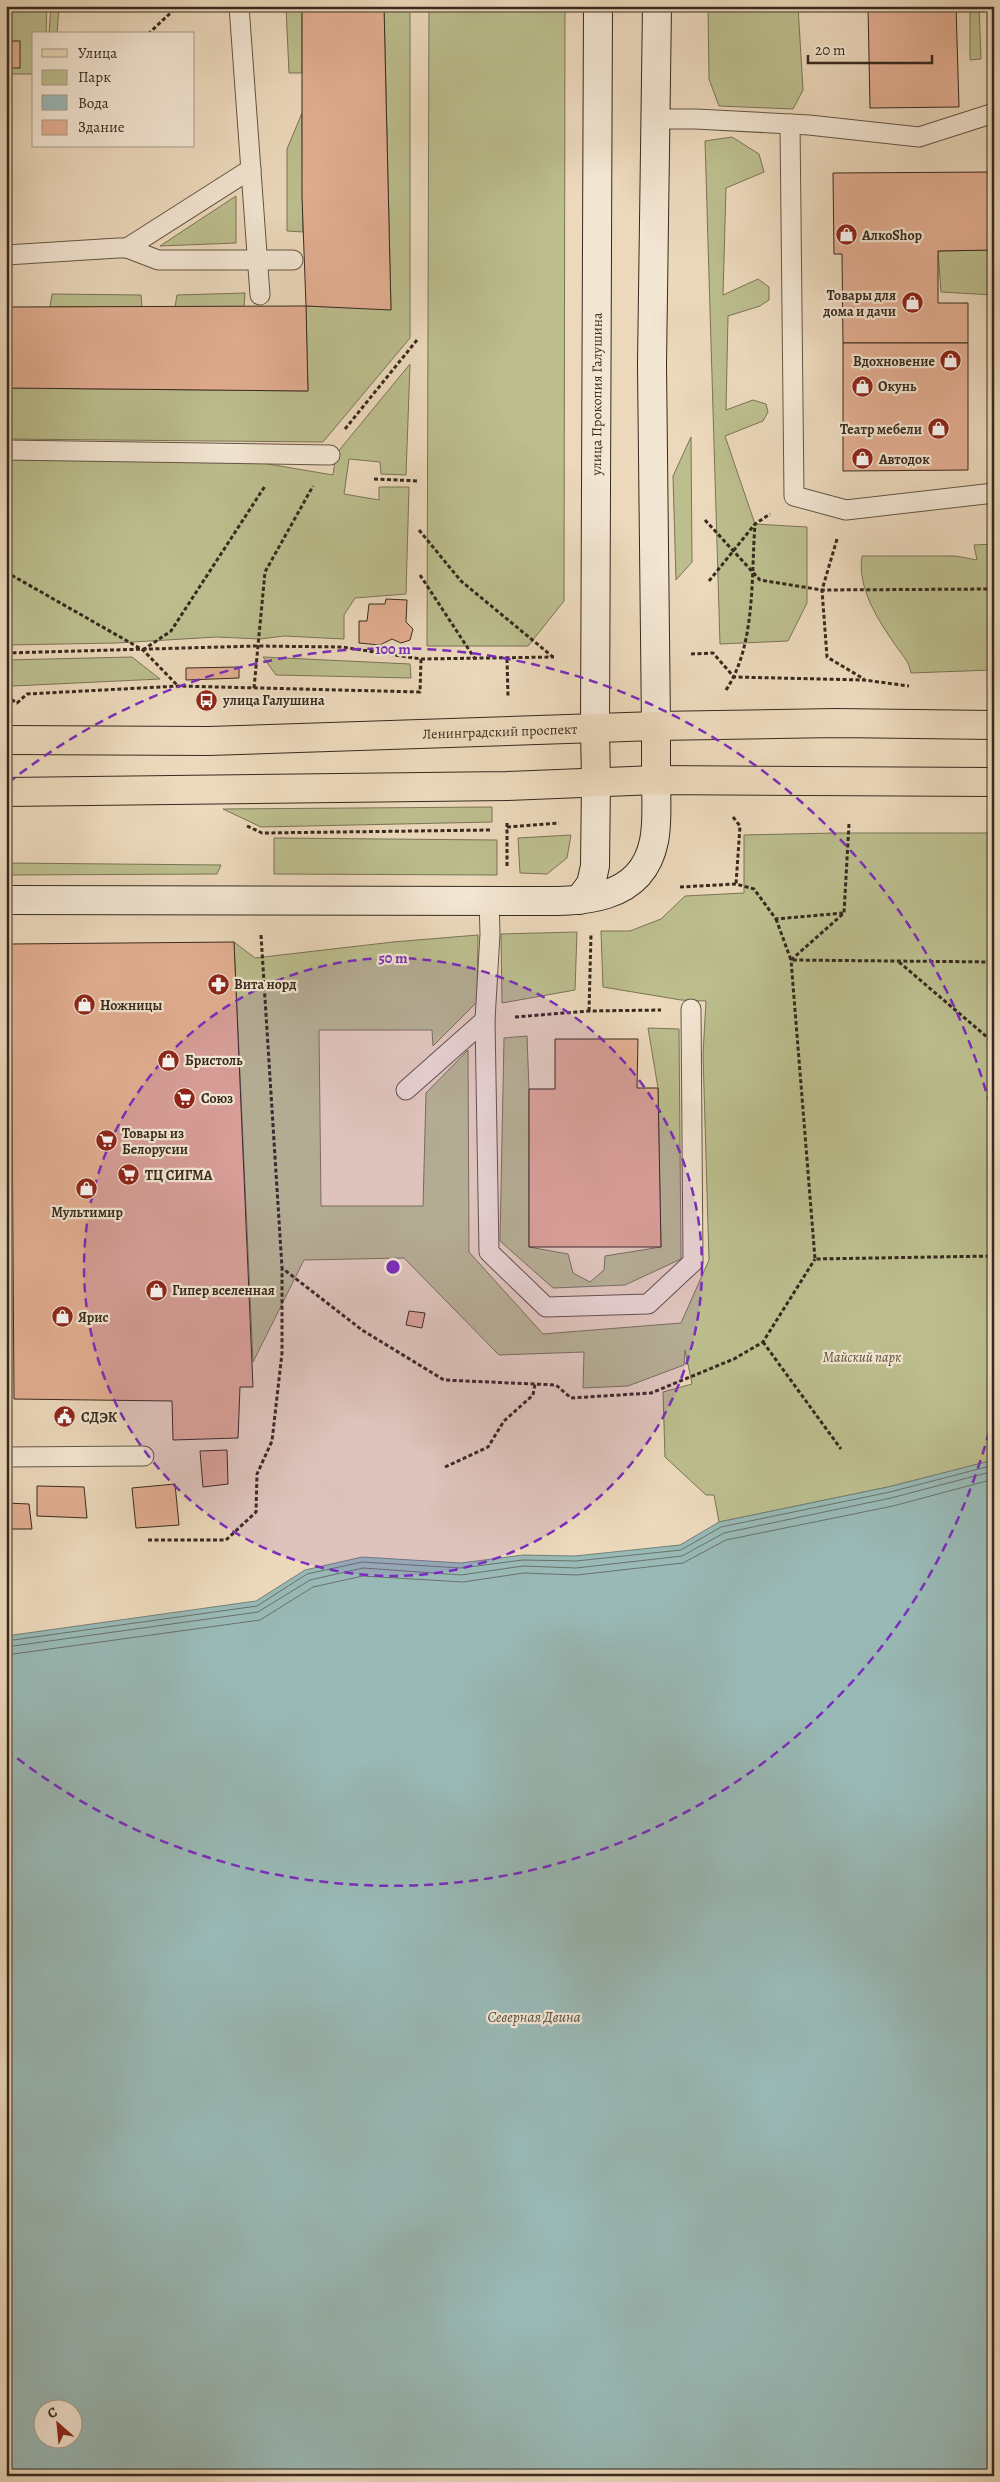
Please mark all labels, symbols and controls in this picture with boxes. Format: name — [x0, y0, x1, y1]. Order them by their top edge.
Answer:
legend — [32, 32, 195, 148]
scale bar — [808, 32, 931, 64]
text: 20 m — [815, 40, 846, 60]
text: Улица — [78, 43, 117, 63]
text: Парк — [78, 67, 111, 87]
text: Вода — [78, 93, 109, 113]
text: Здание — [78, 117, 125, 137]
shop icon: АлкоShop — [834, 223, 858, 247]
place label: АлкоShop — [861, 226, 923, 245]
place label: Товары для дома и дачи — [822, 286, 896, 321]
shop icon: Товары для дома и дачи — [900, 291, 924, 315]
street label: улица Прокопия Галушина — [587, 312, 606, 477]
shop icon: Вдохновение — [939, 349, 963, 373]
place label: Вдохновение — [853, 352, 936, 371]
shop icon: Окунь — [850, 374, 874, 398]
place label: Окунь — [878, 377, 917, 396]
shop icon: Театр мебели — [926, 417, 950, 441]
place label: Театр мебели — [840, 420, 922, 439]
shop icon: Автодок — [851, 447, 875, 471]
place label: Автодок — [878, 450, 930, 469]
text: 100 m — [375, 639, 411, 659]
bus stop icon: улица Галушина — [195, 688, 219, 712]
place label: улица Галушина — [222, 691, 325, 710]
street label: Ленинградский проспект — [422, 719, 578, 743]
text: 50 m — [378, 948, 408, 968]
pharmacy icon: Вита норд — [206, 972, 230, 996]
place label: Вита норд — [234, 975, 297, 994]
shop icon: Ножницы — [72, 993, 96, 1017]
place label: Ножницы — [100, 996, 162, 1015]
shop icon: Бристоль — [157, 1048, 181, 1072]
place label: Бристоль — [185, 1051, 243, 1070]
supermarket icon: Союз — [173, 1086, 197, 1110]
place label: Союз — [201, 1089, 233, 1108]
place label: Товары из Белорусии — [122, 1124, 188, 1159]
supermarket icon: Товары из Белорусии — [94, 1129, 118, 1153]
supermarket icon: ТЦ СИГМА — [117, 1163, 141, 1187]
place label: ТЦ СИГМА — [145, 1166, 213, 1185]
shop icon: Мультимир — [75, 1177, 99, 1201]
place label: Мультимир — [51, 1203, 123, 1222]
centre of rings — [384, 1258, 402, 1276]
shop icon: Гипер вселенная — [144, 1278, 168, 1302]
place label: Гипер вселенная — [172, 1281, 275, 1300]
shop icon: Ярис — [50, 1305, 74, 1329]
place label: Ярис — [78, 1308, 109, 1327]
park label: Майский парк — [823, 1348, 901, 1367]
public building icon: СДЭК — [53, 1405, 77, 1429]
place label: СДЭК — [81, 1408, 118, 1427]
water label: Северная Двина — [487, 2007, 581, 2027]
north arrow — [32, 2400, 82, 2450]
text: С — [44, 2402, 61, 2423]

